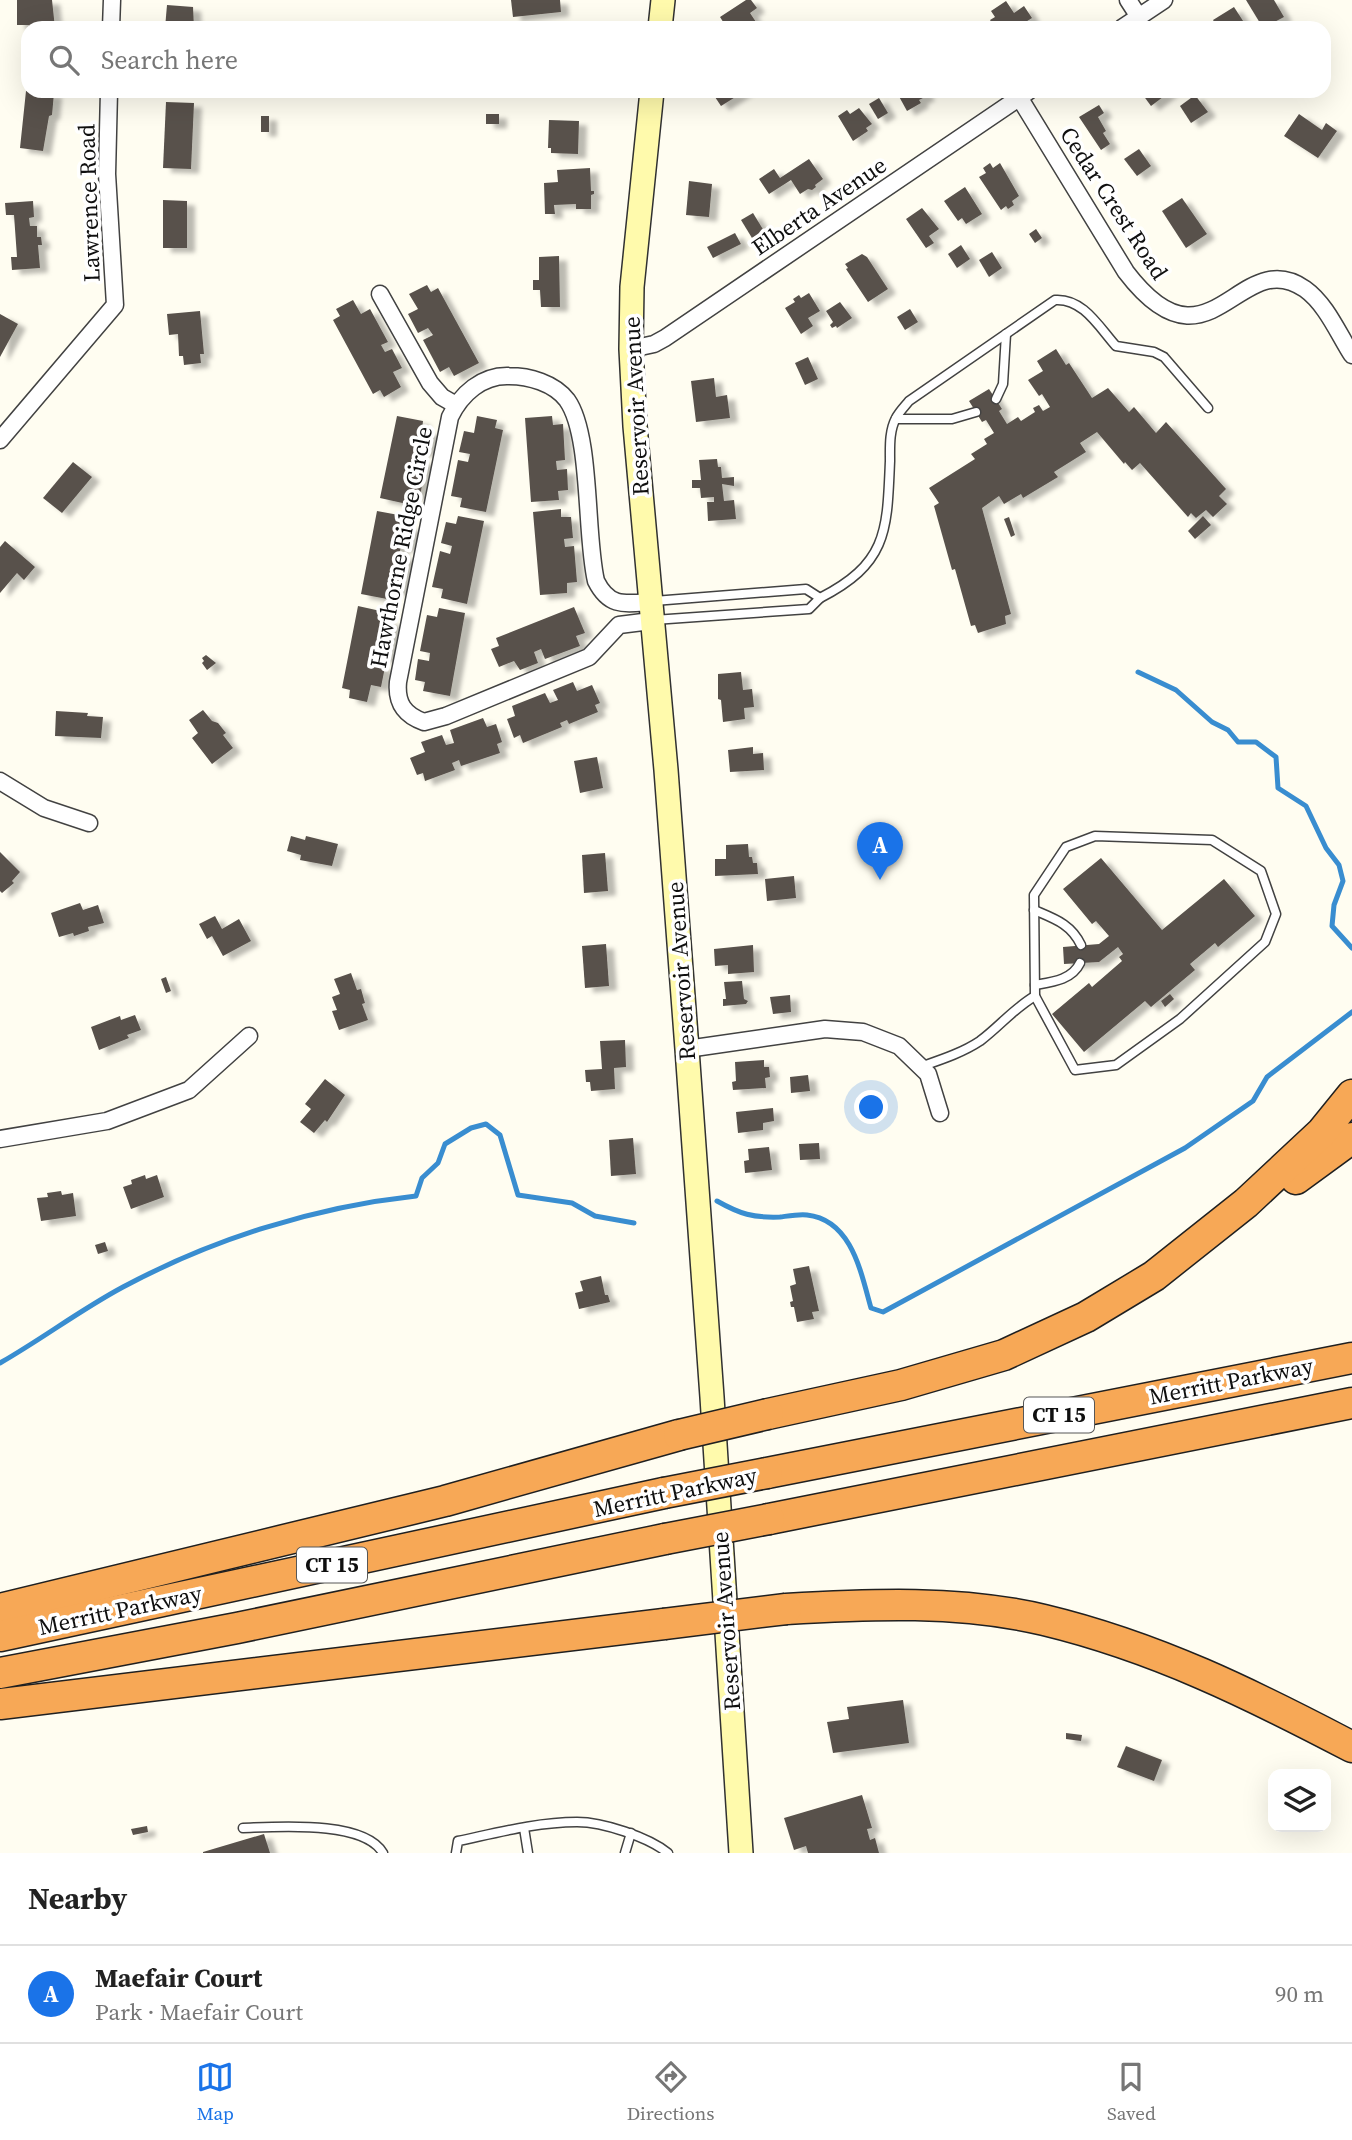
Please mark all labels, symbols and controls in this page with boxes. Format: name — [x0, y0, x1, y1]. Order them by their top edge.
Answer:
search box — [21, 21, 1331, 98]
icon: search — [45, 41, 83, 79]
text: Search here — [101, 42, 238, 78]
street label: Cedar Crest Road — [1053, 120, 1175, 286]
street label: Lawrence Road — [70, 123, 108, 283]
street label: Elberta Avenue — [745, 149, 893, 263]
street label: Reservoir Avenue — [615, 316, 657, 496]
street label: Hawthorne Ridge Circle — [362, 424, 440, 670]
pin: A — [857, 822, 903, 880]
street label: Reservoir Avenue — [659, 880, 703, 1062]
your location — [854, 1090, 888, 1124]
street label: Merritt Parkway — [1146, 1349, 1316, 1413]
road number: CT 15 — [1024, 1398, 1094, 1432]
street label: Merritt Parkway — [590, 1459, 760, 1525]
street label: Reservoir Avenue — [704, 1530, 748, 1712]
road number: CT 15 — [297, 1548, 367, 1582]
street label: Merritt Parkway — [35, 1577, 205, 1643]
map controls — [1268, 1769, 1331, 1832]
button: layers — [1268, 1769, 1331, 1832]
text: Nearby — [28, 1878, 127, 1919]
text: Maefair Court — [95, 1960, 262, 1996]
text: A — [43, 1978, 59, 2010]
text: 90 m — [1275, 1978, 1324, 2010]
text: Park · Maefair Court — [95, 1996, 303, 2028]
tab: Map — [196, 2058, 234, 2126]
tab: Directions — [627, 2058, 715, 2126]
tab: Saved — [1107, 2058, 1156, 2126]

